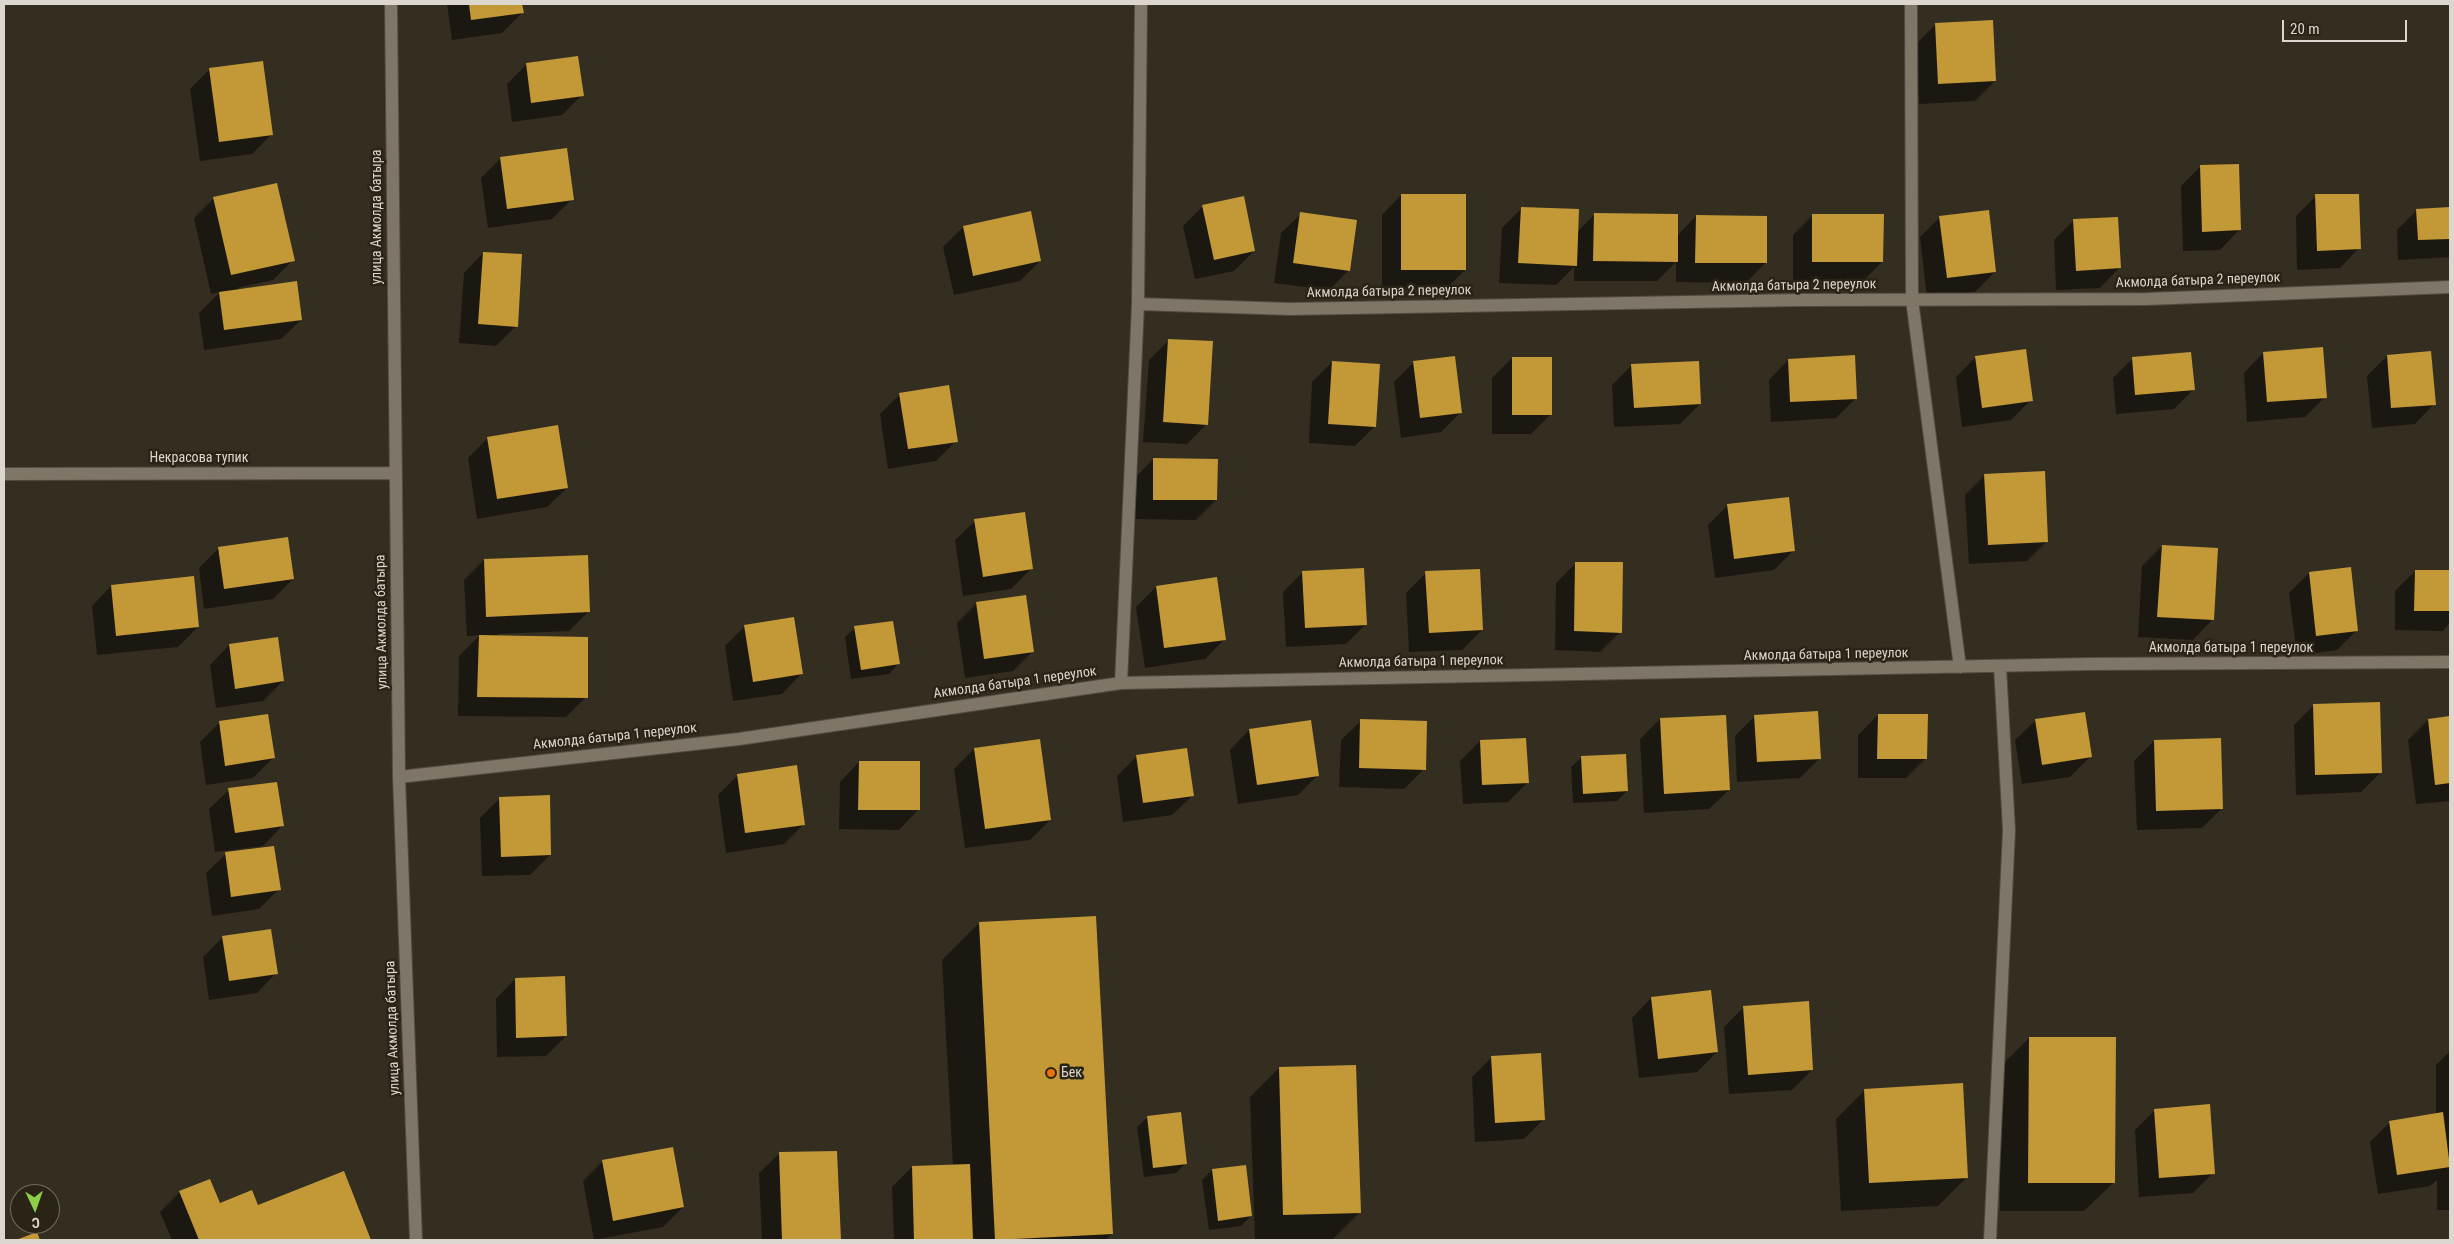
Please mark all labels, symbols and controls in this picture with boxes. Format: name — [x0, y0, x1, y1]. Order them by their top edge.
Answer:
scale bar — [2284, 10, 2409, 42]
text: 20 m — [2290, 20, 2320, 38]
street label: улица Акмолда батыра — [369, 150, 385, 284]
street label: Акмолда батыра 2 переулок — [2115, 270, 2281, 292]
street label: Акмолда батыра 2 переулок — [1712, 276, 1876, 296]
street label: Акмолда батыра 2 переулок — [1307, 282, 1471, 302]
street label: Некрасова тупик — [150, 450, 248, 466]
street label: улица Акмолда батыра — [372, 554, 392, 690]
street label: Акмолда батыра 1 переулок — [2149, 640, 2313, 656]
street label: Акмолда батыра 1 переулок — [1744, 645, 1908, 665]
street label: Акмолда батыра 1 переулок — [1339, 652, 1503, 672]
street label: Акмолда батыра 1 переулок — [932, 663, 1098, 703]
street label: Акмолда батыра 1 переулок — [532, 720, 698, 754]
street label: улица Акмолда батыра — [382, 960, 404, 1096]
place label: Бек — [1061, 1065, 1082, 1081]
marker: Бек — [1045, 1067, 1057, 1079]
north arrow — [10, 1184, 60, 1234]
text: С — [31, 1215, 40, 1231]

